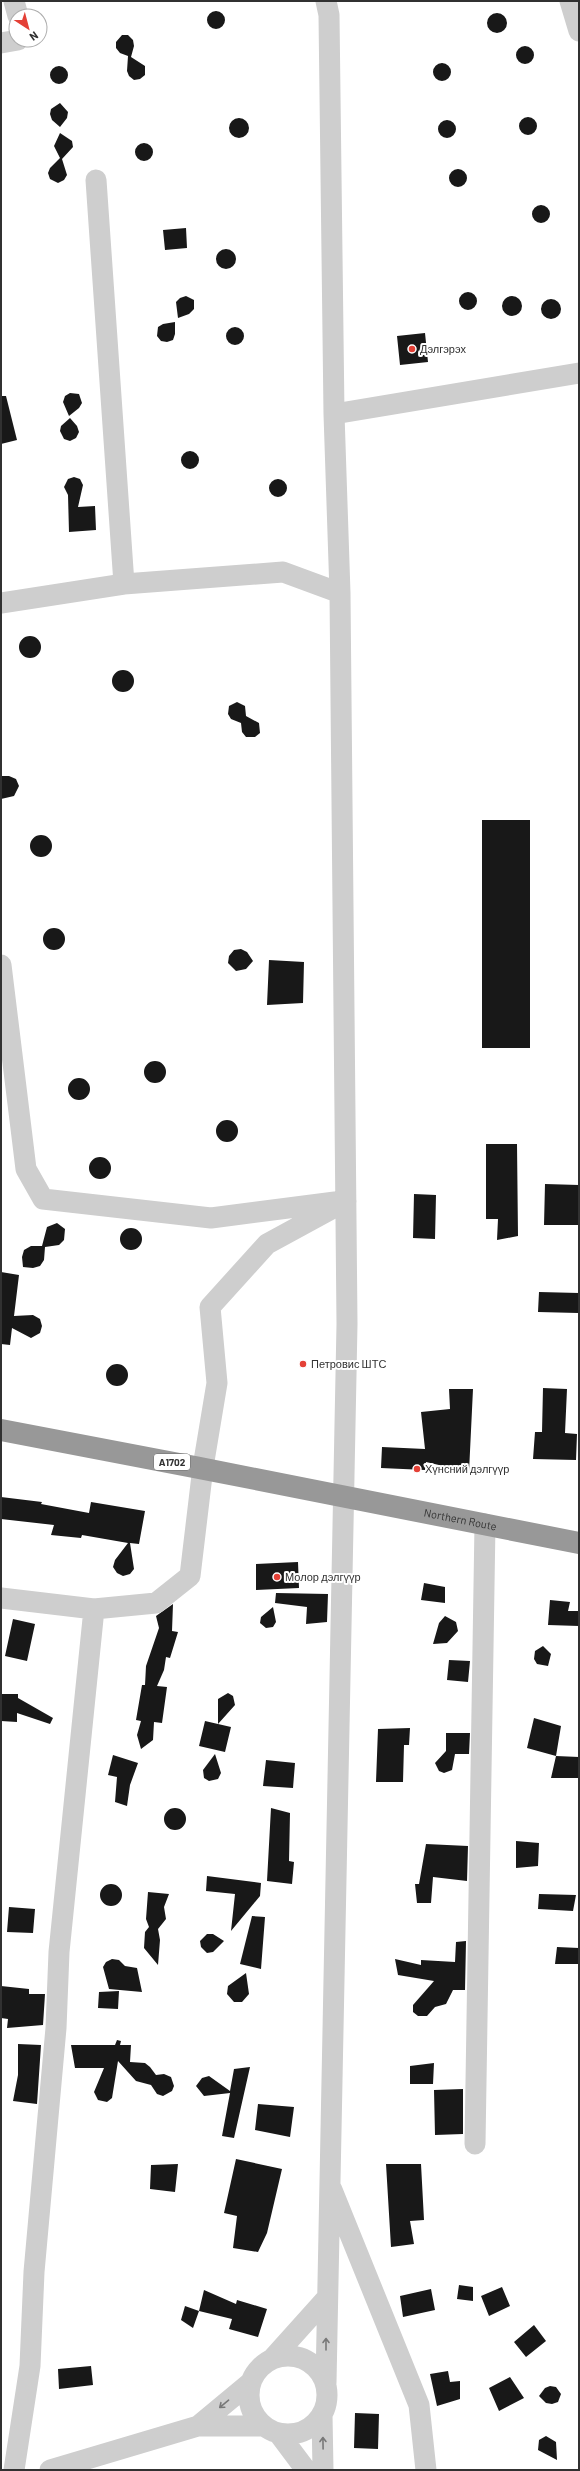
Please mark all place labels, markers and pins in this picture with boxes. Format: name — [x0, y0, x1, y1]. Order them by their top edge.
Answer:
place label: Дэлгэрэх — [420, 342, 466, 355]
marker: Дэлгэрэх — [407, 344, 417, 354]
place label: Петровис ШТС — [311, 1357, 386, 1370]
marker: Петровис ШТС — [298, 1359, 308, 1369]
place label: Хүнсний дэлгүүр — [425, 1462, 509, 1475]
marker: Хүнсний дэлгүүр — [412, 1464, 422, 1474]
place label: Молор дэлгүүр — [285, 1570, 361, 1583]
marker: Молор дэлгүүр — [272, 1572, 282, 1582]

